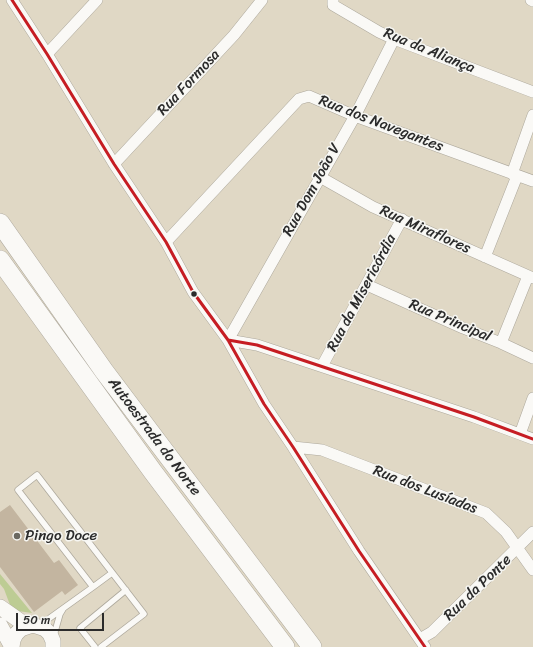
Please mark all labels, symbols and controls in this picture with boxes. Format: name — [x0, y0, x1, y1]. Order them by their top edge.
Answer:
street label: Rua da Aliança — [381, 25, 477, 77]
street label: Rua Formosa — [154, 46, 224, 120]
street label: Rua dos Navegantes — [316, 92, 446, 156]
street label: Rua Dom João V — [279, 141, 345, 239]
street label: Rua Miraflores — [377, 202, 473, 258]
street label: Rua da Misericórdia — [324, 231, 400, 355]
unlabelled marker — [189, 289, 199, 299]
street label: Rua Principal — [406, 296, 494, 346]
street label: Autoestrada do Norte — [104, 374, 204, 500]
street label: Rua dos Lusíadas — [370, 462, 480, 518]
place label: Pingo Doce — [25, 527, 97, 545]
marker: Pingo Doce — [12, 531, 22, 541]
street label: Rua da Ponte — [440, 551, 516, 625]
scale bar — [18, 605, 106, 631]
text: 50 m — [23, 609, 50, 631]

